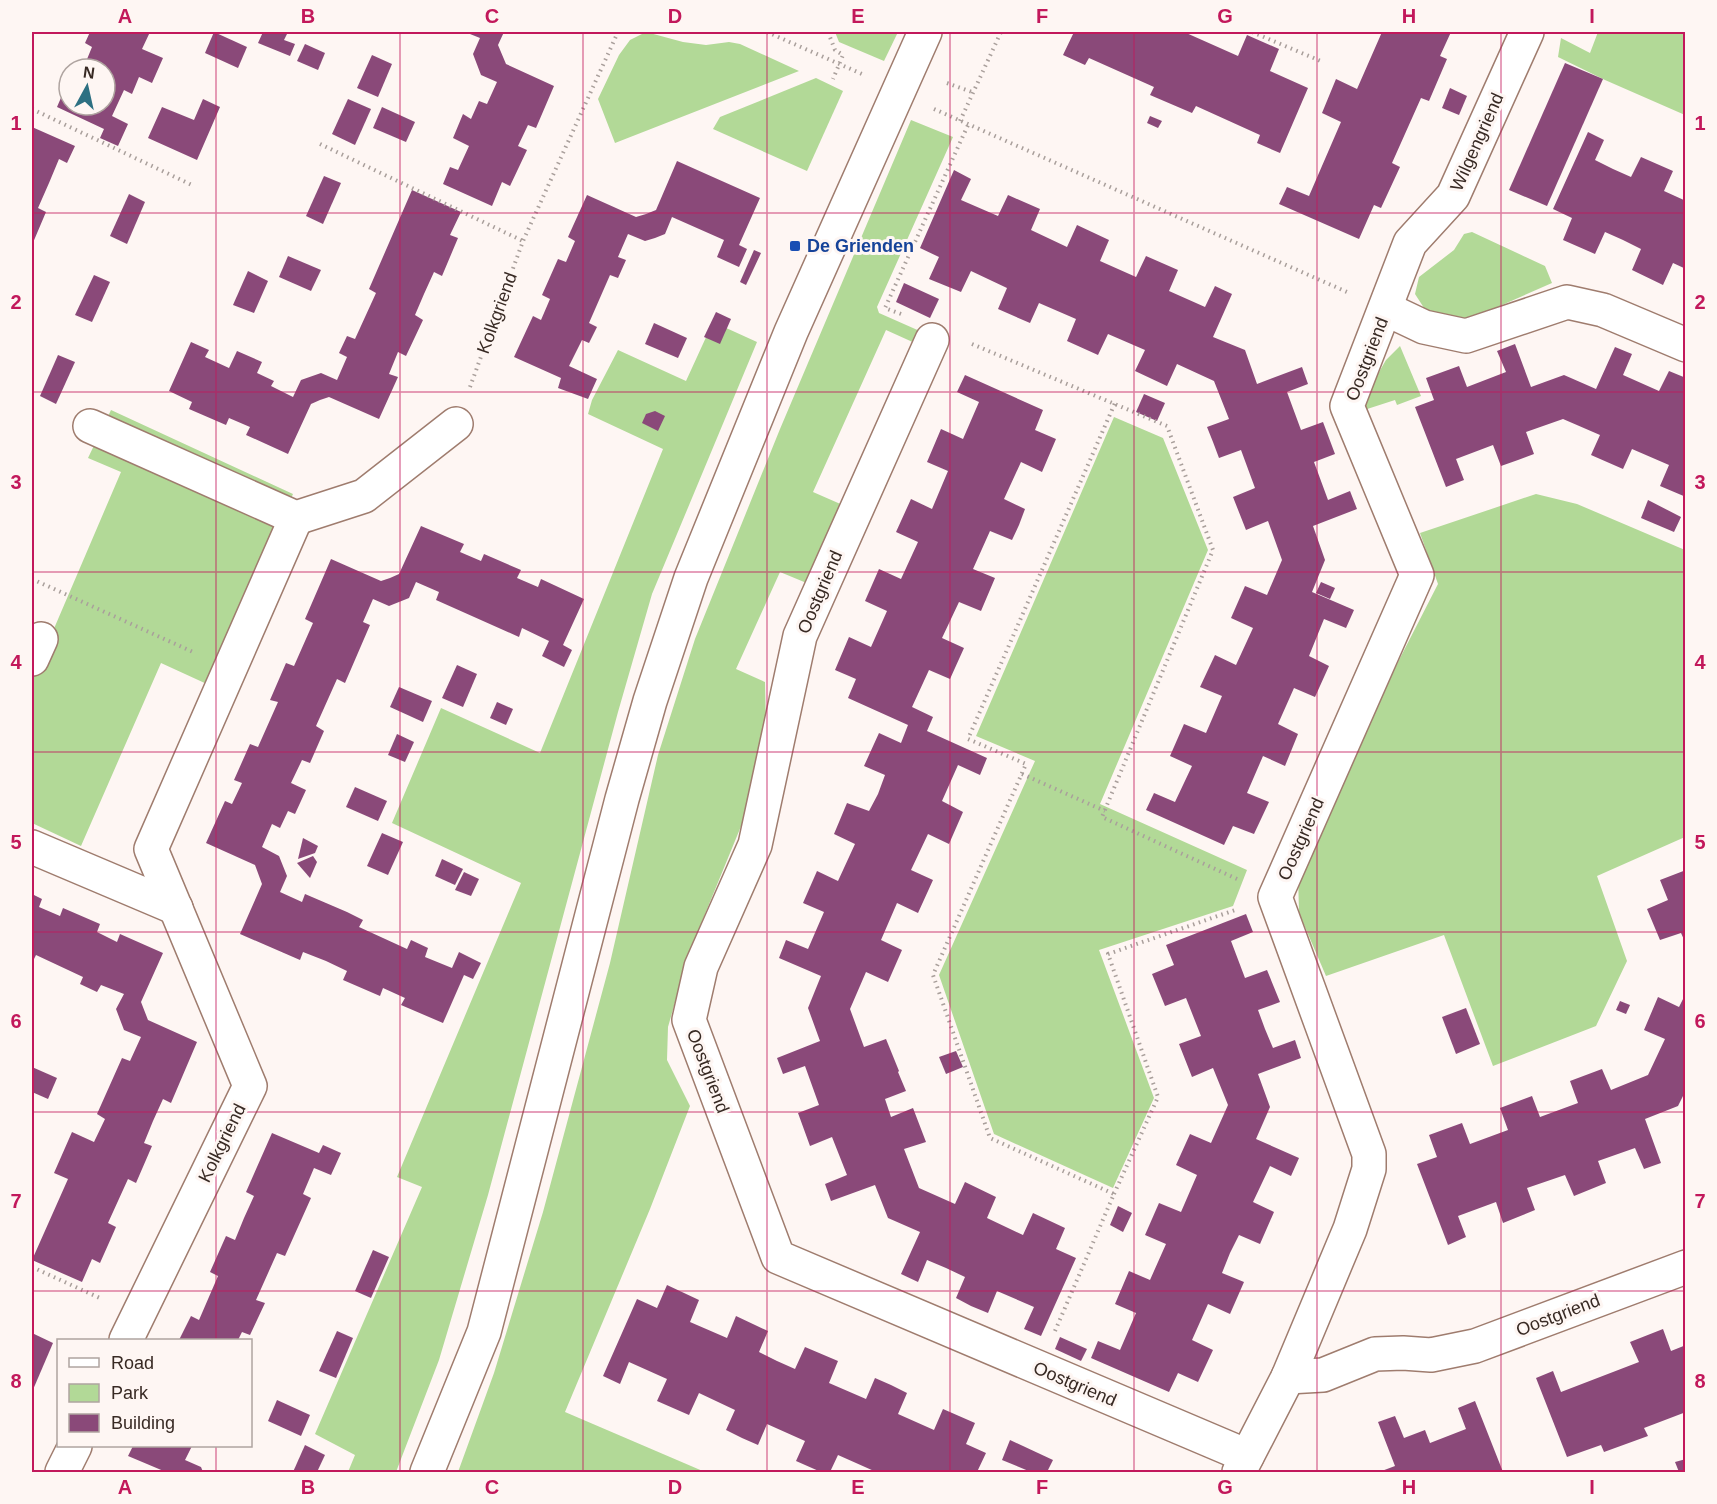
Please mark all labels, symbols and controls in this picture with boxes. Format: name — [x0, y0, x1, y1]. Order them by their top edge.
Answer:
text: A — [118, 5, 132, 27]
text: B — [301, 5, 315, 27]
text: C — [485, 5, 499, 27]
text: D — [668, 5, 682, 27]
text: E — [851, 5, 865, 27]
text: F — [1036, 5, 1048, 27]
text: G — [1217, 5, 1233, 27]
text: H — [1402, 5, 1416, 27]
text: I — [1589, 5, 1595, 27]
north arrow — [57, 57, 117, 117]
text: N — [82, 63, 96, 82]
street label: Wilgengriend — [1446, 90, 1508, 194]
text: 1 — [10, 112, 22, 134]
text: 1 — [1694, 112, 1706, 134]
place label: De Grienden — [807, 236, 914, 256]
marker: De Grienden — [788, 239, 802, 253]
street label: Kolkgriend — [473, 270, 521, 356]
text: 2 — [10, 291, 22, 313]
text: 2 — [1694, 291, 1706, 313]
street label: Oostgriend — [1342, 314, 1392, 404]
text: 3 — [10, 471, 22, 493]
text: 3 — [1694, 471, 1706, 493]
street label: Oostgriend — [794, 548, 846, 636]
text: 4 — [10, 651, 22, 673]
text: 4 — [1694, 651, 1706, 673]
street label: Oostgriend — [1274, 795, 1328, 883]
text: 5 — [10, 831, 22, 853]
text: 5 — [1694, 831, 1706, 853]
text: 6 — [10, 1010, 22, 1032]
text: 6 — [1694, 1010, 1706, 1032]
street label: Oostgriend — [683, 1026, 733, 1116]
street label: Kolkgriend — [194, 1100, 250, 1186]
text: 7 — [10, 1190, 22, 1212]
text: 7 — [1694, 1190, 1706, 1212]
street label: Oostgriend — [1513, 1290, 1603, 1340]
legend — [57, 1339, 252, 1447]
text: Road — [111, 1353, 154, 1373]
street label: Oostgriend — [1031, 1358, 1119, 1410]
text: 8 — [10, 1370, 22, 1392]
text: 8 — [1694, 1370, 1706, 1392]
text: Park — [111, 1383, 149, 1403]
text: Building — [111, 1413, 175, 1433]
text: A — [118, 1476, 132, 1498]
text: B — [301, 1476, 315, 1498]
text: C — [485, 1476, 499, 1498]
text: D — [668, 1476, 682, 1498]
text: E — [851, 1476, 865, 1498]
text: F — [1036, 1476, 1048, 1498]
text: G — [1217, 1476, 1233, 1498]
text: H — [1402, 1476, 1416, 1498]
text: I — [1589, 1476, 1595, 1498]

